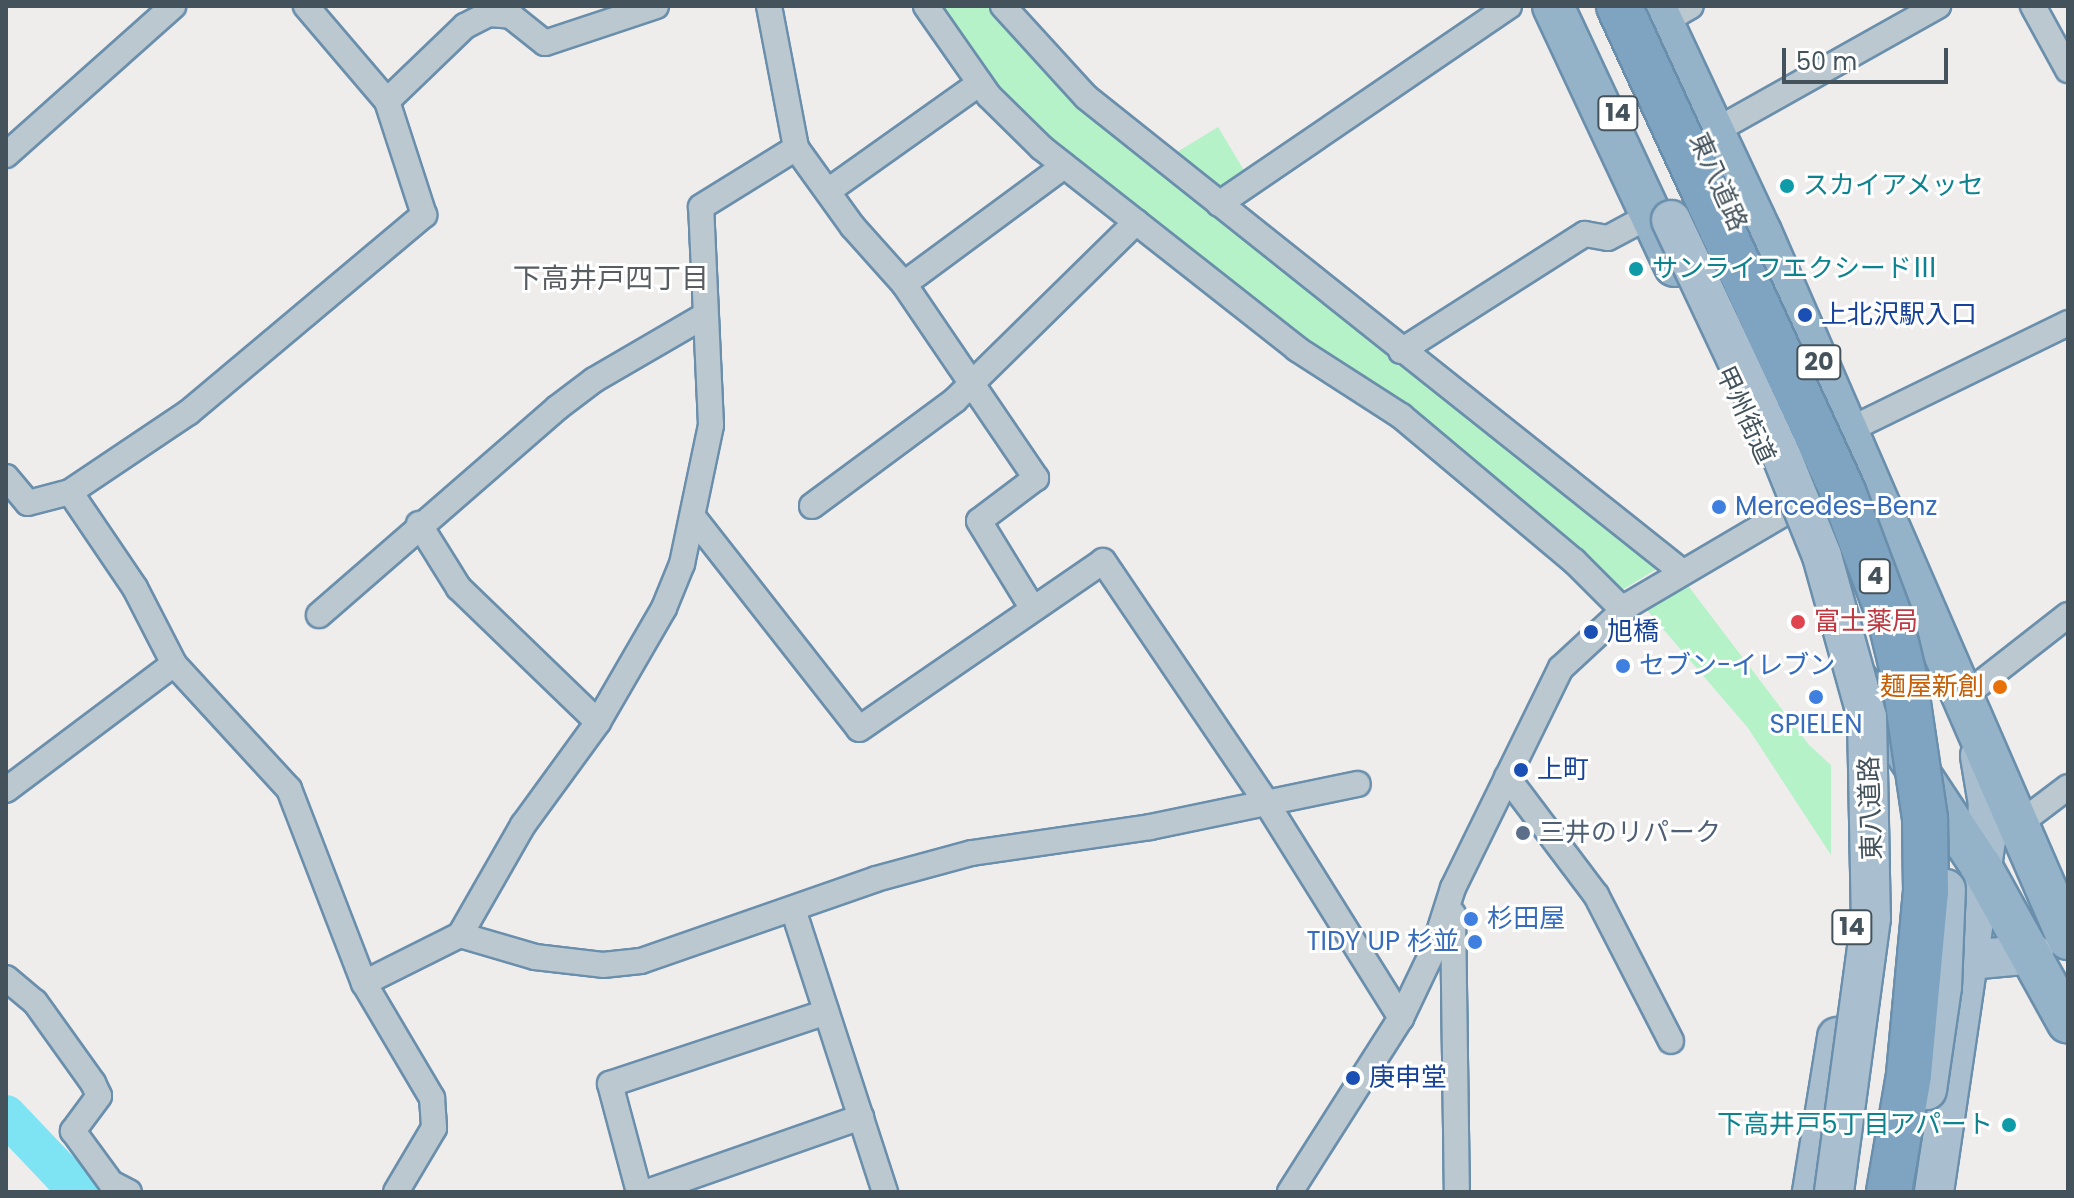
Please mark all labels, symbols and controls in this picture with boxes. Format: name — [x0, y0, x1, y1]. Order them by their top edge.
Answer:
scale bar — [1786, 32, 1952, 82]
text: 50 m — [1796, 45, 1857, 78]
road number: 14 — [1596, 93, 1640, 133]
street label: 東八道路 — [1683, 128, 1753, 236]
place label: スカイアメッセ — [1803, 170, 1985, 202]
marker: スカイアメッセ — [1778, 177, 1796, 195]
place label: サンライフエクシードⅢ — [1652, 253, 1938, 285]
marker: サンライフエクシードⅢ — [1627, 260, 1645, 278]
district label: 下高井戸四丁目 — [513, 262, 709, 296]
place label: 上北沢駅入口 — [1821, 299, 1977, 331]
marker: 上北沢駅入口 — [1796, 306, 1814, 324]
road number: 20 — [1795, 342, 1843, 382]
street label: 甲州街道 — [1709, 361, 1781, 469]
place label: Mercedes-Benz — [1735, 491, 1937, 523]
marker: Mercedes-Benz — [1710, 498, 1728, 516]
road number: 4 — [1857, 556, 1893, 596]
place label: 富士薬局 — [1814, 606, 1918, 638]
marker: 富士薬局 — [1789, 613, 1807, 631]
place label: 旭橋 — [1607, 616, 1659, 648]
marker: 旭橋 — [1582, 623, 1600, 641]
place label: セブン-イレブン — [1639, 650, 1835, 682]
marker: セブン-イレブン — [1614, 657, 1632, 675]
place label: 麺屋新創 — [1880, 671, 1984, 703]
marker: 麺屋新創 — [1991, 678, 2009, 696]
marker: SPIELEN — [1807, 688, 1825, 706]
place label: SPIELEN — [1770, 709, 1862, 741]
place label: 上町 — [1537, 754, 1589, 786]
street label: 東八道路 — [1854, 755, 1888, 861]
marker: 上町 — [1512, 761, 1530, 779]
place label: 三井のリパーク — [1539, 817, 1721, 849]
marker: 三井のリパーク — [1514, 824, 1532, 842]
place label: 杉田屋 — [1487, 903, 1565, 935]
road number: 14 — [1830, 907, 1874, 947]
marker: 杉田屋 — [1462, 910, 1480, 928]
place label: TIDY UP 杉並 — [1306, 926, 1459, 958]
marker: TIDY UP 杉並 — [1466, 933, 1484, 951]
place label: 庚申堂 — [1369, 1062, 1447, 1094]
marker: 庚申堂 — [1344, 1069, 1362, 1087]
place label: 下高井戸5丁目アパート — [1717, 1109, 1993, 1141]
marker: 下高井戸5丁目アパート — [2000, 1116, 2018, 1134]

